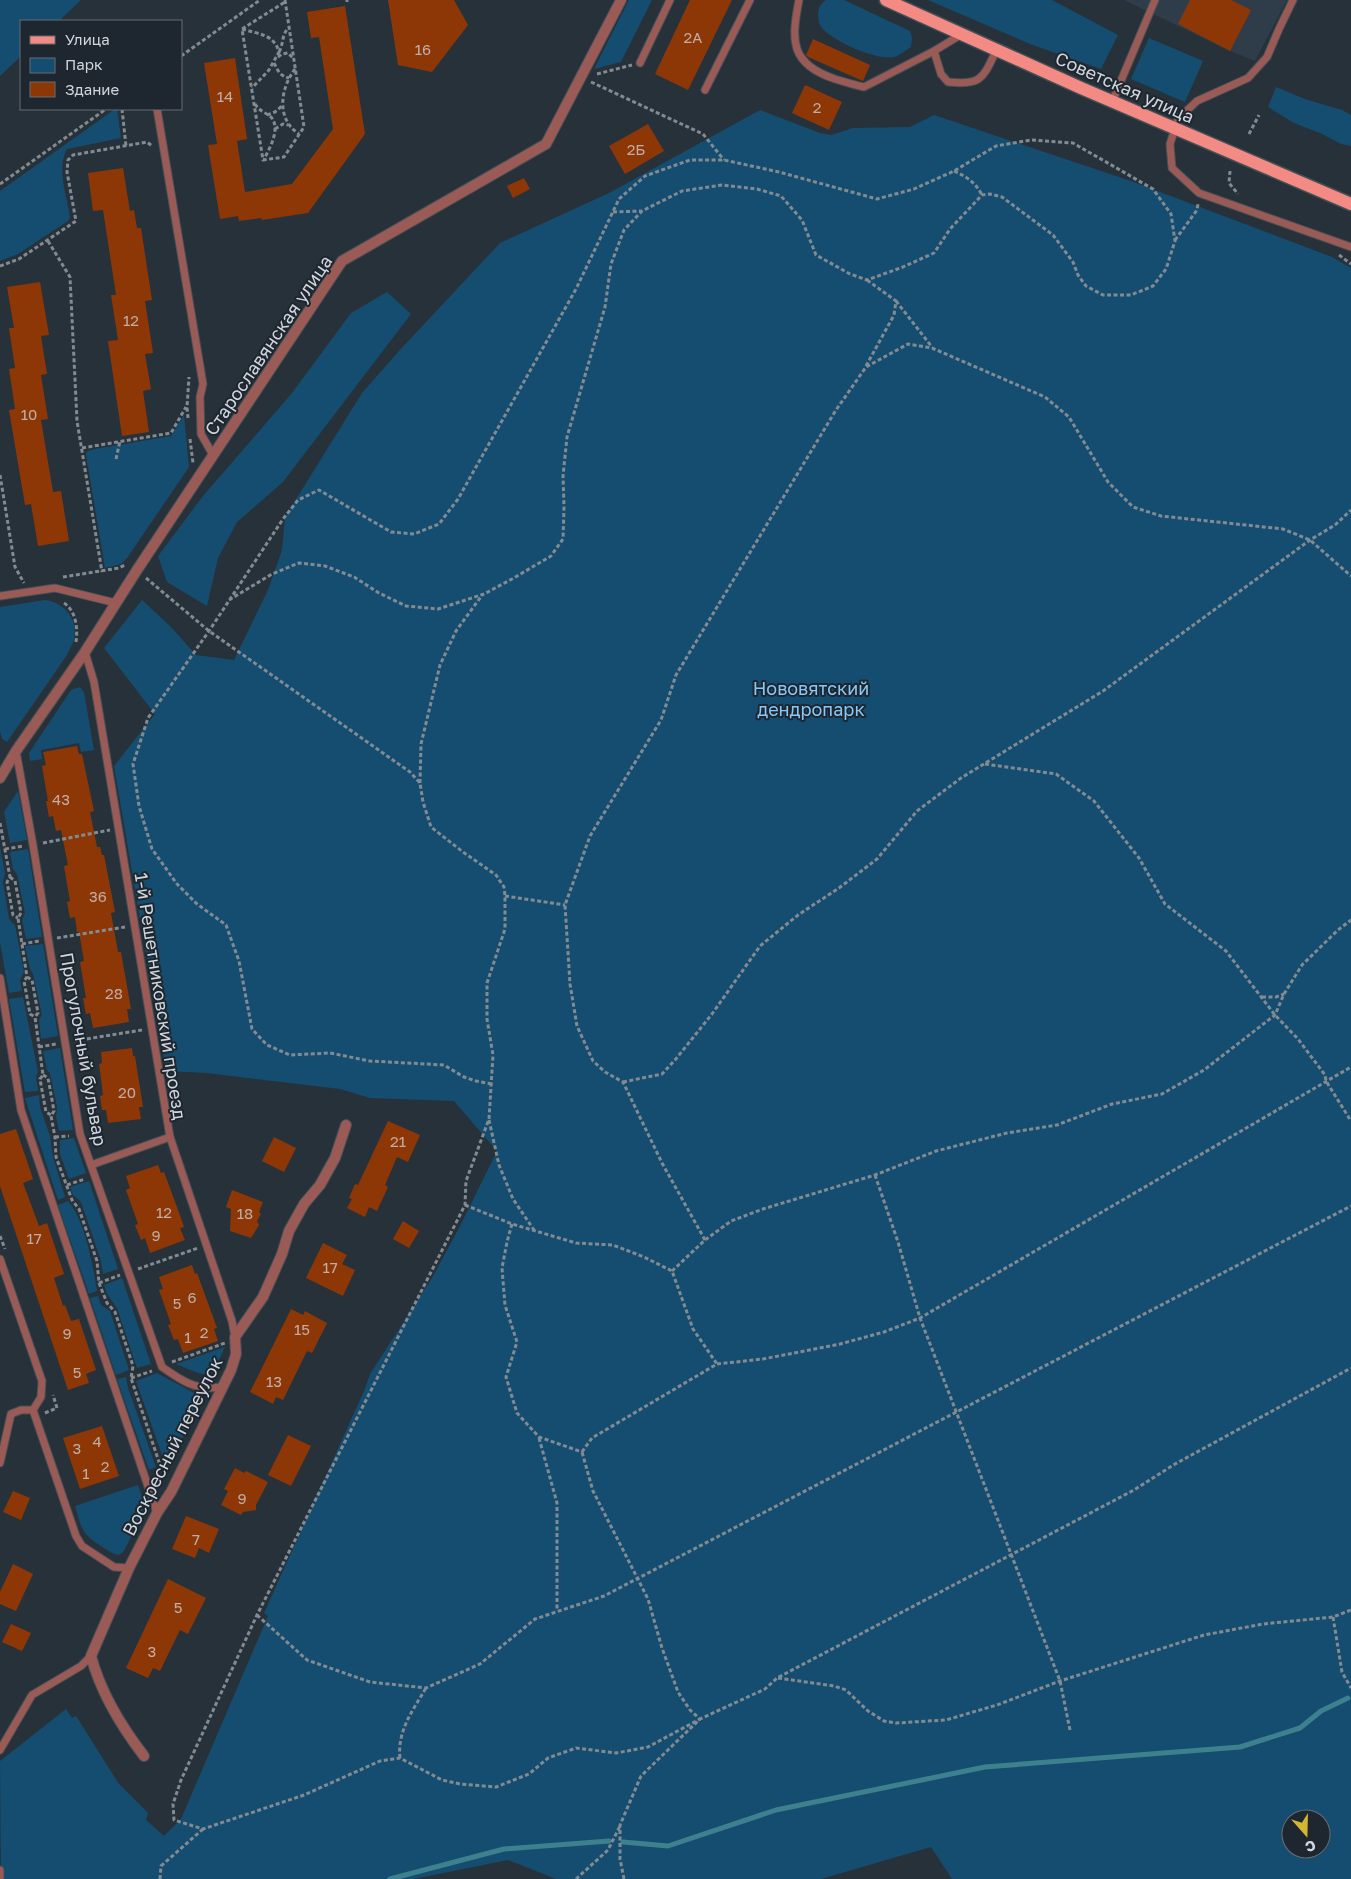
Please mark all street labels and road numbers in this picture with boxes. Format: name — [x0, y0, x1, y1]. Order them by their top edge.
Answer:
street label: Советская улица — [1052, 46, 1198, 128]
street label: Старославянская улица — [200, 251, 336, 439]
street label: 1-й Решетниковский проезд — [131, 871, 191, 1121]
street label: Прогулочный бульвар — [56, 951, 112, 1147]
street label: Воскресный переулок — [117, 1353, 227, 1539]

